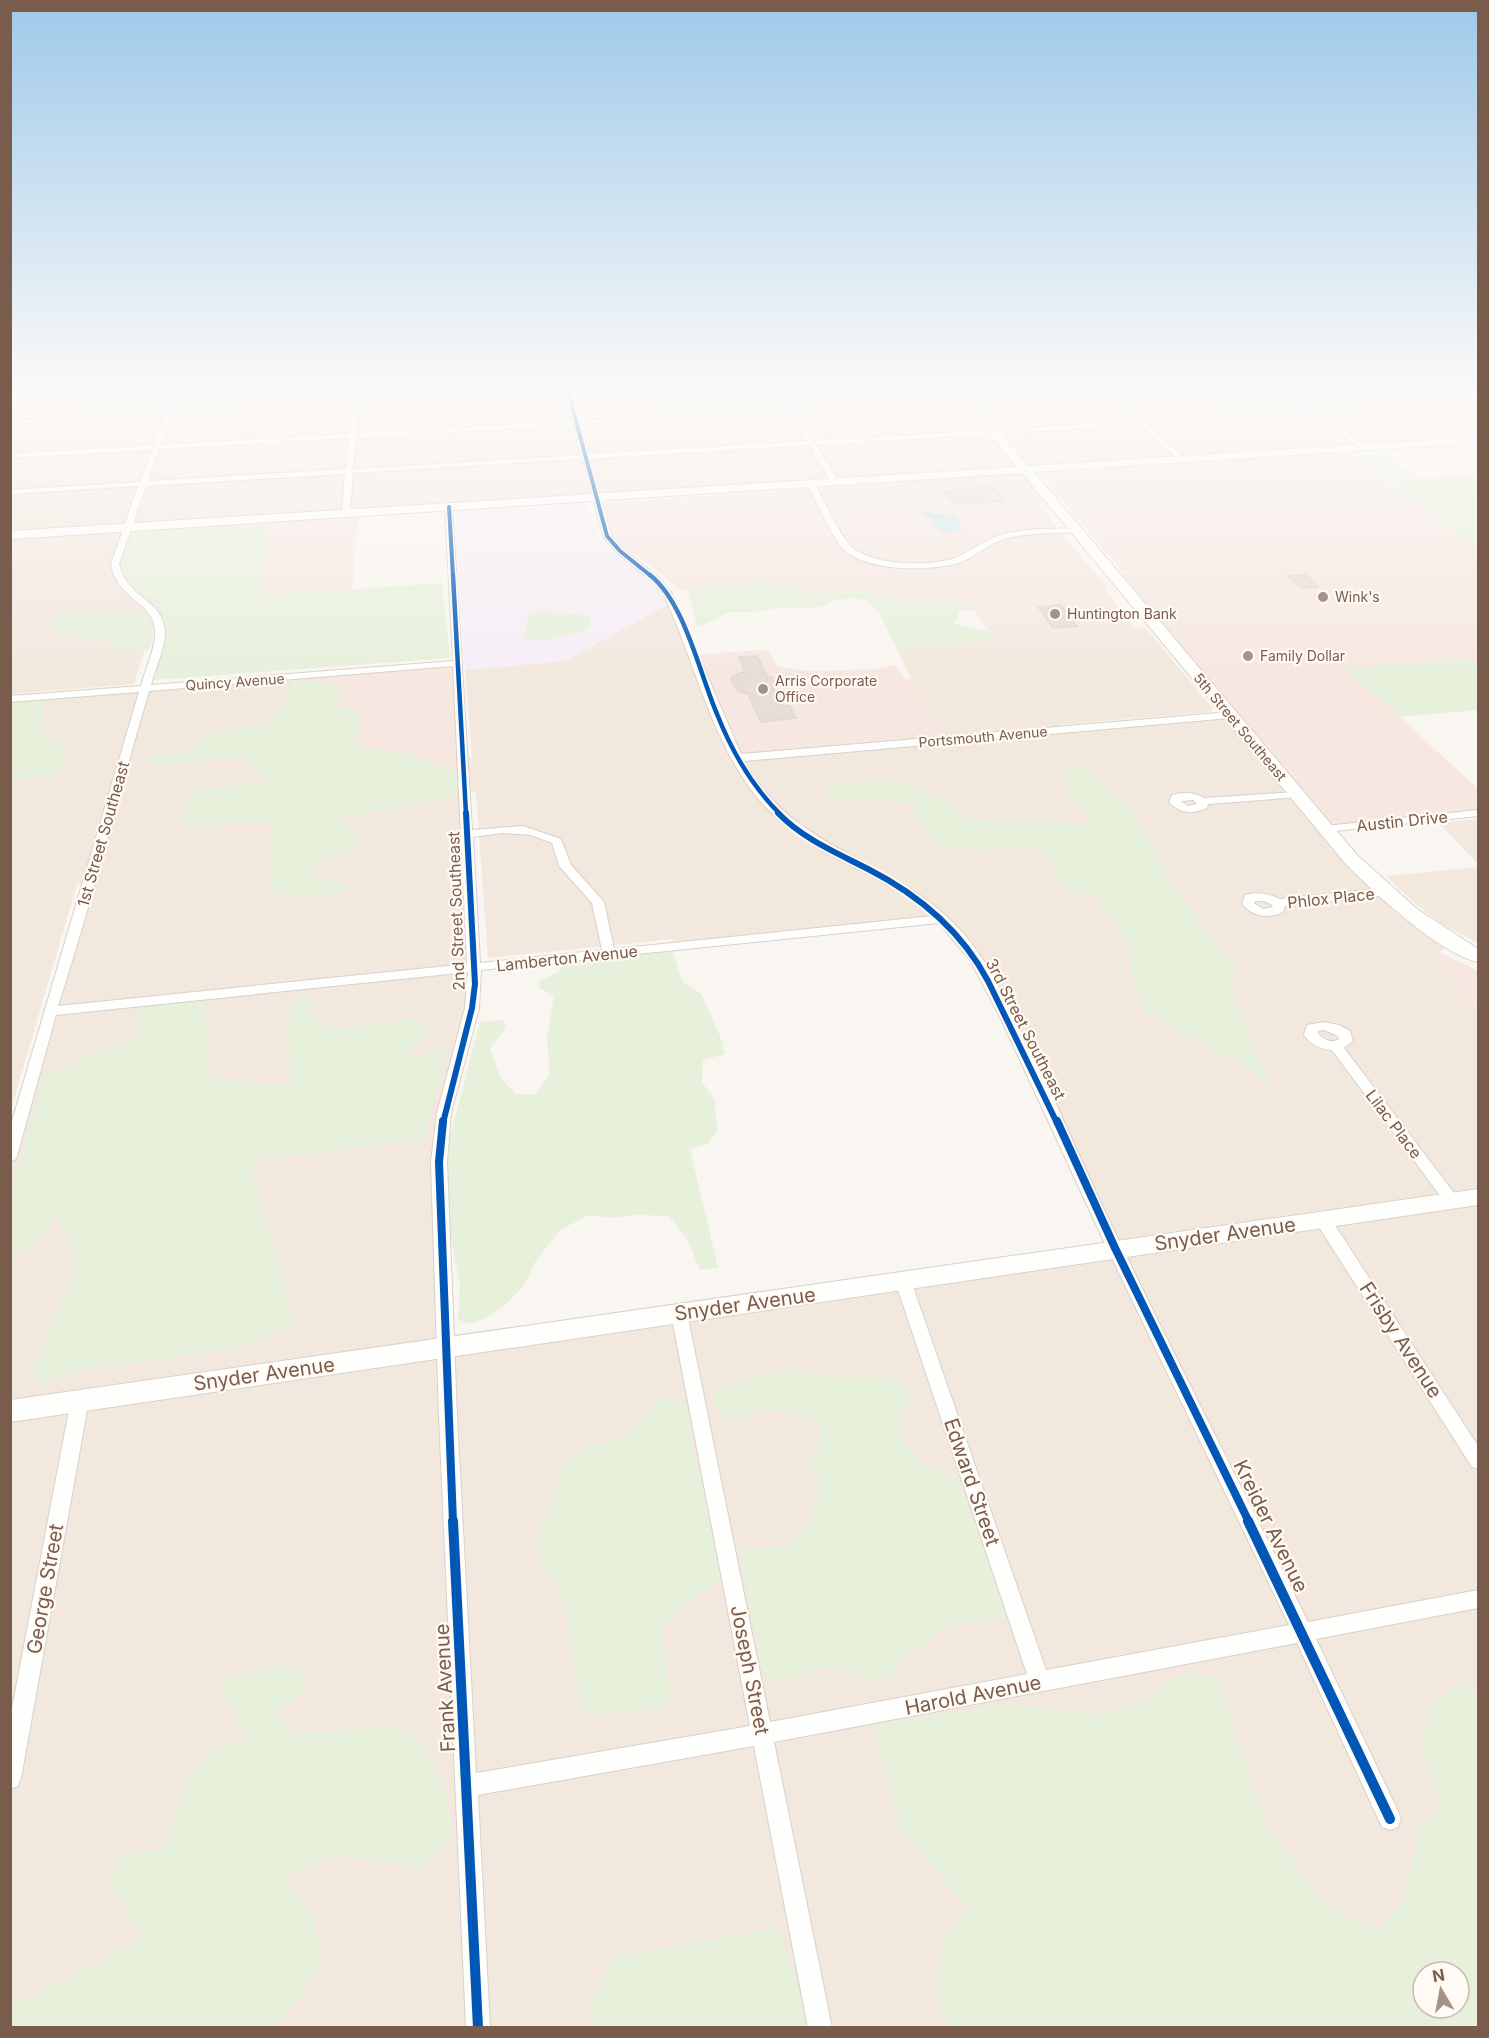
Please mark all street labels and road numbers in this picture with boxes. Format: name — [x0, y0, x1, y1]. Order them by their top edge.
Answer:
street label: 5th Street Southeast — [1190, 669, 1291, 784]
street label: Quincy Avenue — [185, 670, 285, 693]
street label: Portsmouth Avenue — [918, 722, 1048, 751]
street label: 1st Street Southeast — [73, 759, 133, 909]
street label: Austin Drive — [1355, 806, 1449, 836]
street label: 2nd Street Southeast — [443, 831, 469, 991]
street label: Phlox Place — [1286, 883, 1376, 913]
street label: Lamberton Avenue — [495, 941, 639, 975]
street label: 3rd Street Southeast — [982, 955, 1070, 1103]
street label: Lilac Place — [1362, 1086, 1426, 1162]
street label: Snyder Avenue — [1153, 1212, 1297, 1256]
street label: Frisby Avenue — [1355, 1278, 1447, 1402]
street label: Snyder Avenue — [673, 1282, 817, 1326]
street label: Snyder Avenue — [192, 1352, 336, 1396]
street label: Edward Street — [939, 1415, 1005, 1549]
street label: Kreider Avenue — [1229, 1456, 1313, 1596]
street label: George Street — [22, 1522, 68, 1656]
street label: Joseph Street — [726, 1603, 774, 1737]
street label: Frank Avenue — [430, 1623, 460, 1753]
street label: Harold Avenue — [903, 1670, 1043, 1720]

